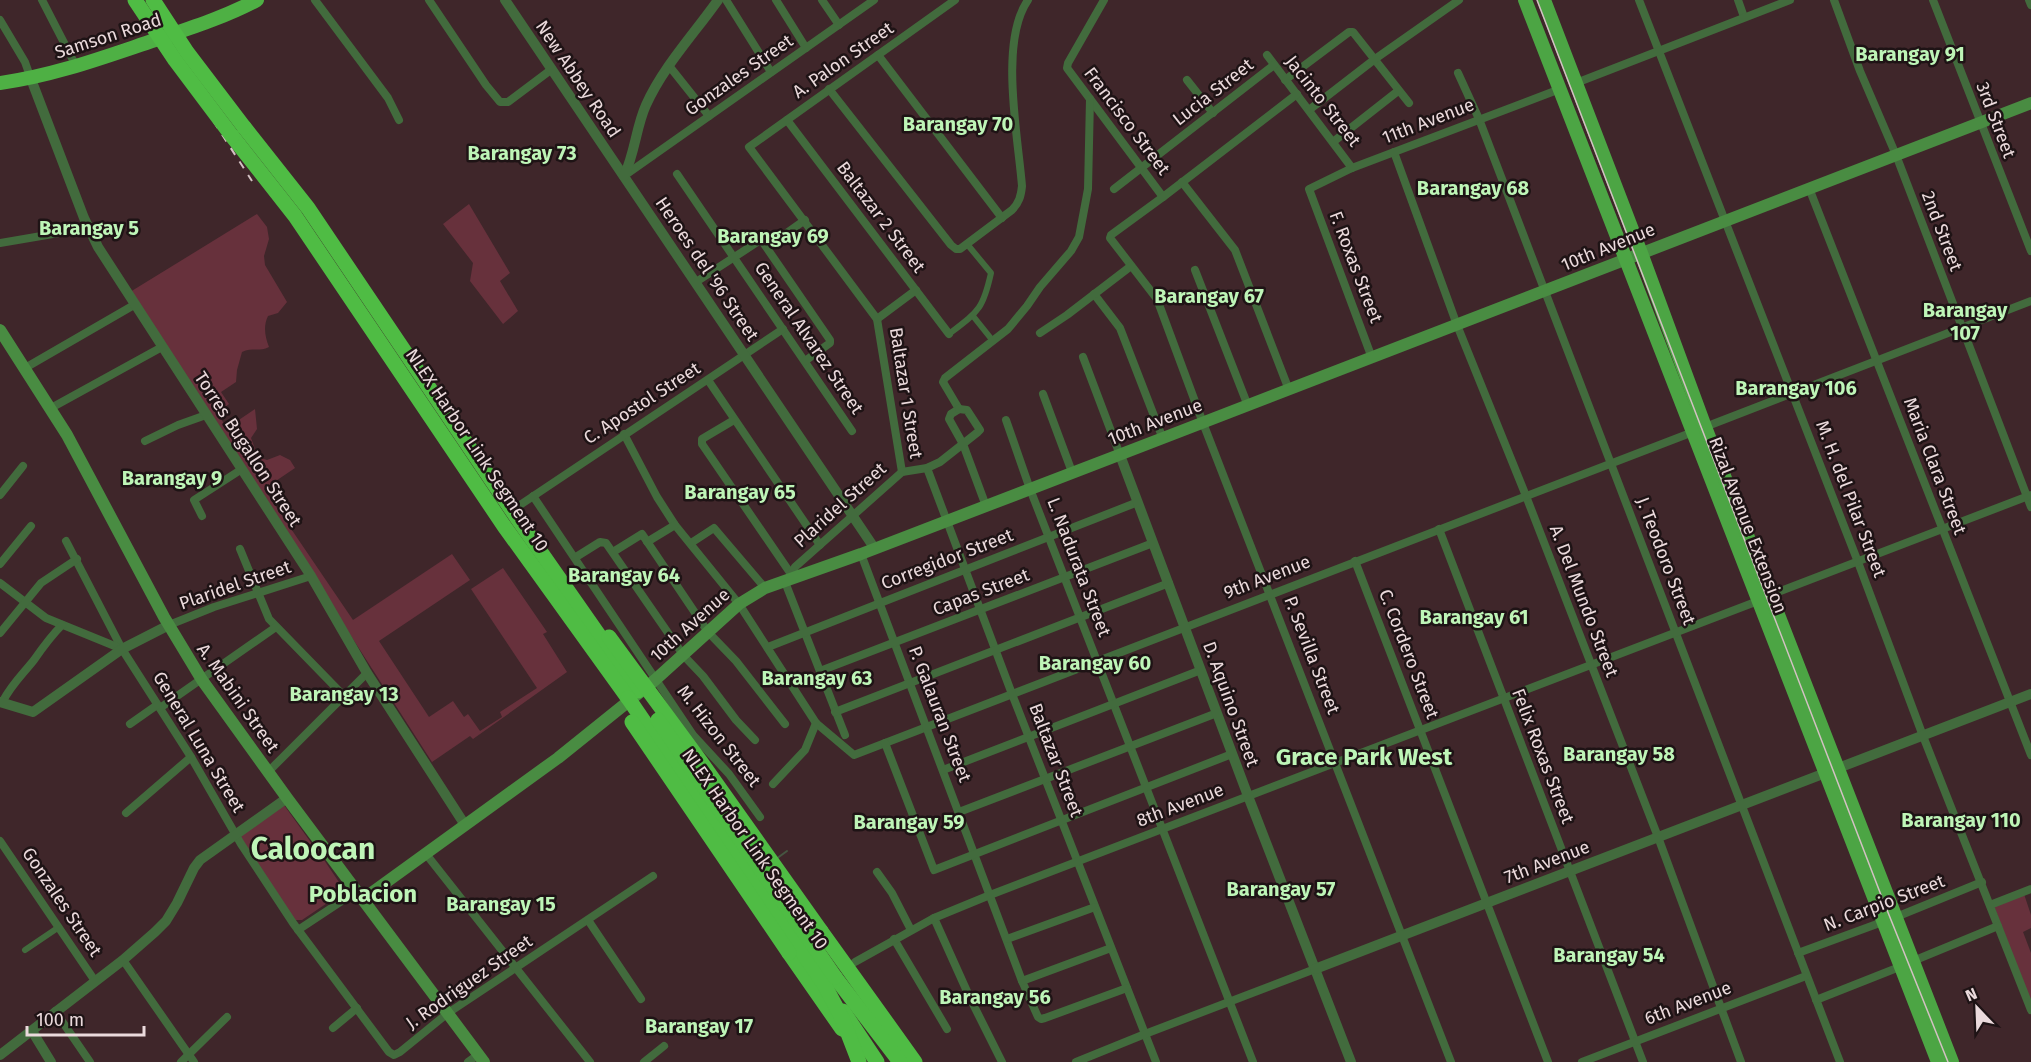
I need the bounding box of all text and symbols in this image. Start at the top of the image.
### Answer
street label: Samson Road [52,8,164,64]
street label: New Abbey Road [531,16,625,142]
street label: A. Palon Street [788,17,898,103]
street label: Gonzales Street [681,29,798,120]
district label: Barangay 91 [1855,42,1965,66]
street label: Jacinto Street [1281,51,1366,151]
street label: Lucia Street [1168,53,1258,130]
street label: Francisco Street [1079,63,1175,180]
street label: 3rd Street [1971,79,2021,162]
street label: 11th Avenue [1379,93,1477,149]
district label: Barangay 70 [903,112,1013,136]
district label: Barangay 73 [467,141,577,165]
street label: Baltazar 2 Street [832,157,930,277]
district label: Barangay 68 [1417,176,1530,200]
street label: 2nd Street [1917,188,1967,275]
street label: Heroes del '96 Street [651,193,764,346]
street label: F. Roxas Street [1325,208,1388,326]
district label: Barangay 5 [39,216,139,240]
street label: 10th Avenue [1558,218,1658,276]
district label: Barangay 69 [717,224,829,248]
street label: General Alvarez Street [750,258,868,419]
district label: Barangay 67 [1154,284,1264,308]
district label: Barangay 107 [1923,298,2008,345]
street label: Baltazar 1 Street [885,326,927,461]
street label: NLEX Harbor Link Segment 10 [401,344,553,556]
street label: C. Apostol Street [580,357,705,449]
street label: Torres Bugallon Street [190,367,307,531]
district label: Barangay 106 [1735,376,1857,400]
street label: 10th Avenue [1105,394,1205,450]
street label: Maria Clara Street [1899,394,1971,538]
street label: M. H. del Pilar Street [1811,418,1891,581]
street label: Rizal Avenue Extension [1704,434,1792,616]
street label: Plaridel Street [789,457,891,552]
district label: Barangay 9 [122,466,222,490]
district label: Barangay 65 [684,480,796,504]
street label: L. Nadurata Street [1042,494,1116,640]
street label: J. Teodoro Street [1632,494,1701,628]
street label: A. Del Mundo Street [1545,522,1623,680]
street label: Corregidor Street [878,524,1017,594]
street label: 9th Avenue [1221,550,1313,604]
street label: Plaridel Street [176,555,294,614]
district label: Barangay 64 [568,563,680,587]
street label: Capas Street [930,563,1033,621]
street label: 10th Avenue [646,584,734,666]
street label: C. Cordero Street [1374,586,1444,722]
street label: P. Sevilla Street [1279,593,1345,718]
district label: Barangay 61 [1420,605,1528,629]
street label: D. Aquino Street [1198,638,1264,770]
street label: A. Mabini Street [192,639,284,757]
street label: P. Galauran Street [904,643,976,786]
district label: Barangay 60 [1039,651,1151,675]
district label: Barangay 63 [762,666,872,690]
street label: General Luna Street [148,667,250,817]
street label: M. Hizon Street [673,681,766,792]
district label: Barangay 13 [289,682,399,706]
street label: Felix Roxas Street [1507,685,1579,827]
street label: Baltazar Street [1024,700,1088,820]
district label: Barangay 58 [1563,742,1675,766]
district label: Grace Park West [1276,743,1453,771]
street label: NLEX Harbor Link Segment 10 [677,745,833,953]
street label: 8th Avenue [1133,778,1227,832]
district label: Barangay 110 [1901,808,2021,832]
district label: Barangay 59 [853,810,965,834]
district label: Caloocan [251,831,375,867]
street label: 7th Avenue [1501,836,1593,888]
street label: Gonzales Street [17,843,107,961]
street label: N. Carpio Street [1820,870,1948,936]
district label: Barangay 57 [1227,877,1335,901]
district label: Poblacion [309,880,417,908]
district label: Barangay 15 [446,892,556,916]
street label: J. Rodriguez Street [402,930,537,1034]
district label: Barangay 54 [1553,943,1665,967]
street label: 6th Avenue [1642,976,1734,1030]
north arrow [1947,978,2007,1038]
text: N [1963,984,1980,1005]
district label: Barangay 56 [939,985,1051,1009]
scale bar [27,999,144,1037]
text: 100 m [36,1009,84,1031]
district label: Barangay 17 [645,1014,753,1038]

